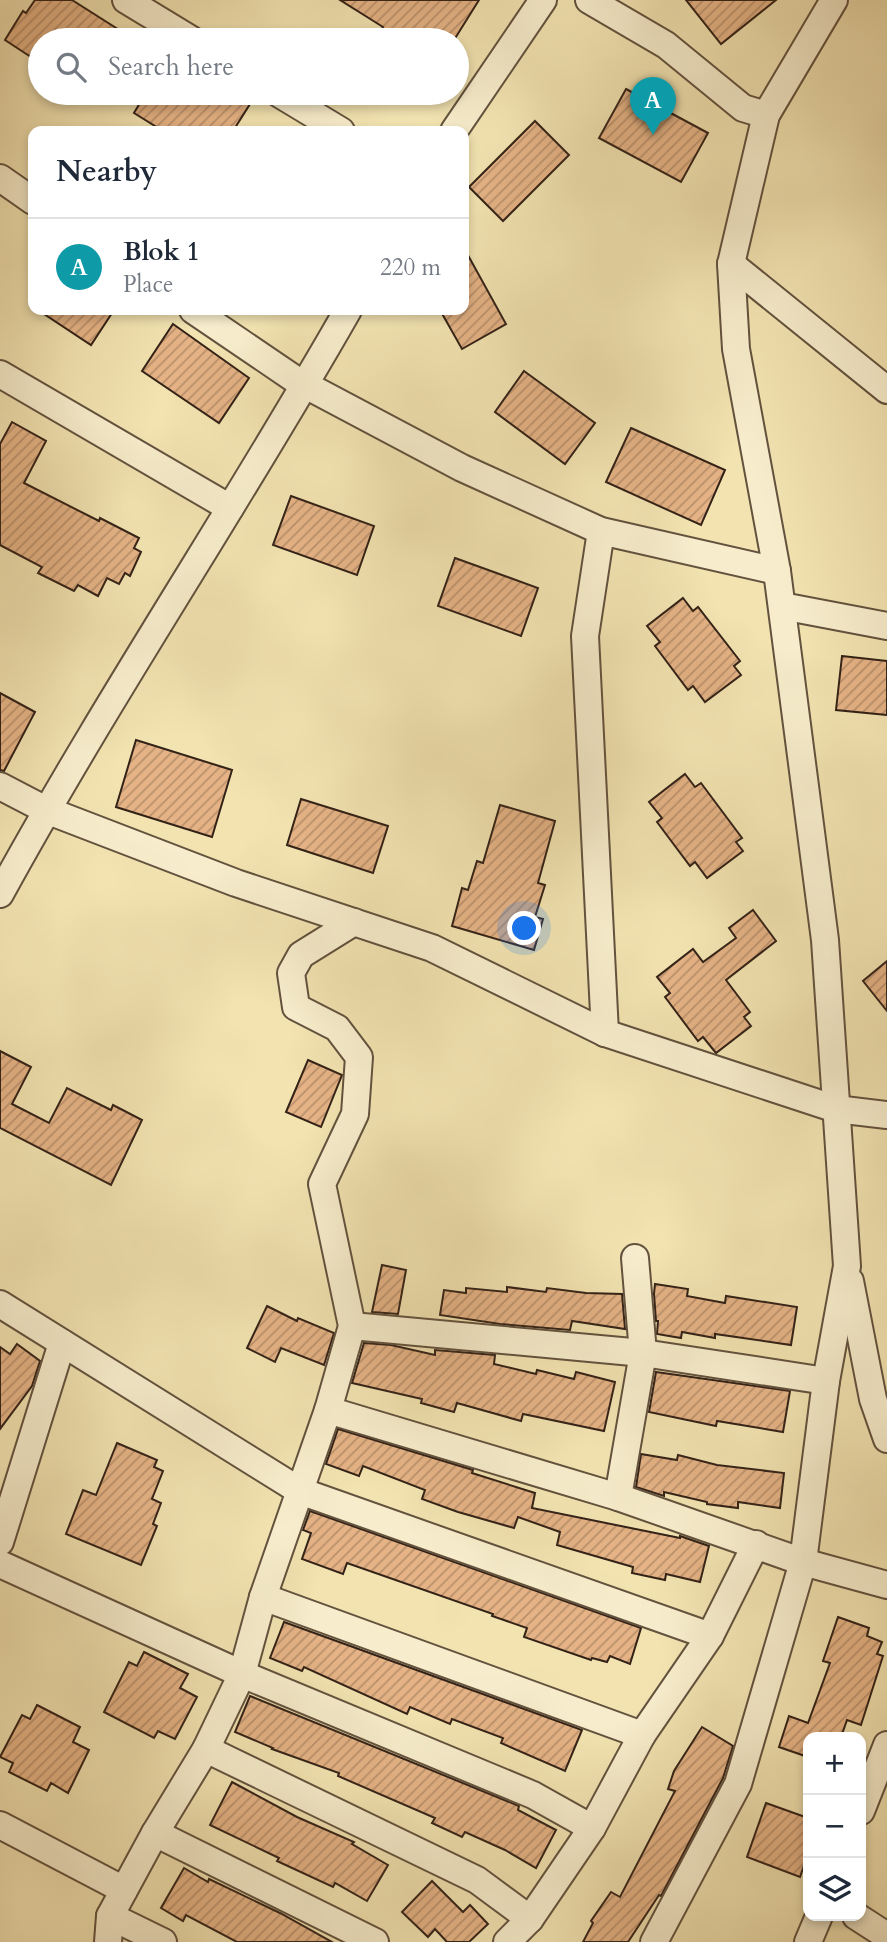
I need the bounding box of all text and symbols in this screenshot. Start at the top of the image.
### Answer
search box [28,28,469,105]
icon: search [52,48,90,86]
text: Search here [108,49,234,84]
pin: A [630,77,676,135]
text: Nearby [56,151,157,192]
text: Blok 1 [123,234,200,269]
text: A [70,252,88,283]
text: 220 m [380,252,441,283]
text: Place [123,269,173,300]
your location [507,911,541,945]
map controls [803,1732,866,1921]
button: + [803,1732,866,1795]
button: − [803,1795,866,1858]
button: layers [803,1858,866,1921]

